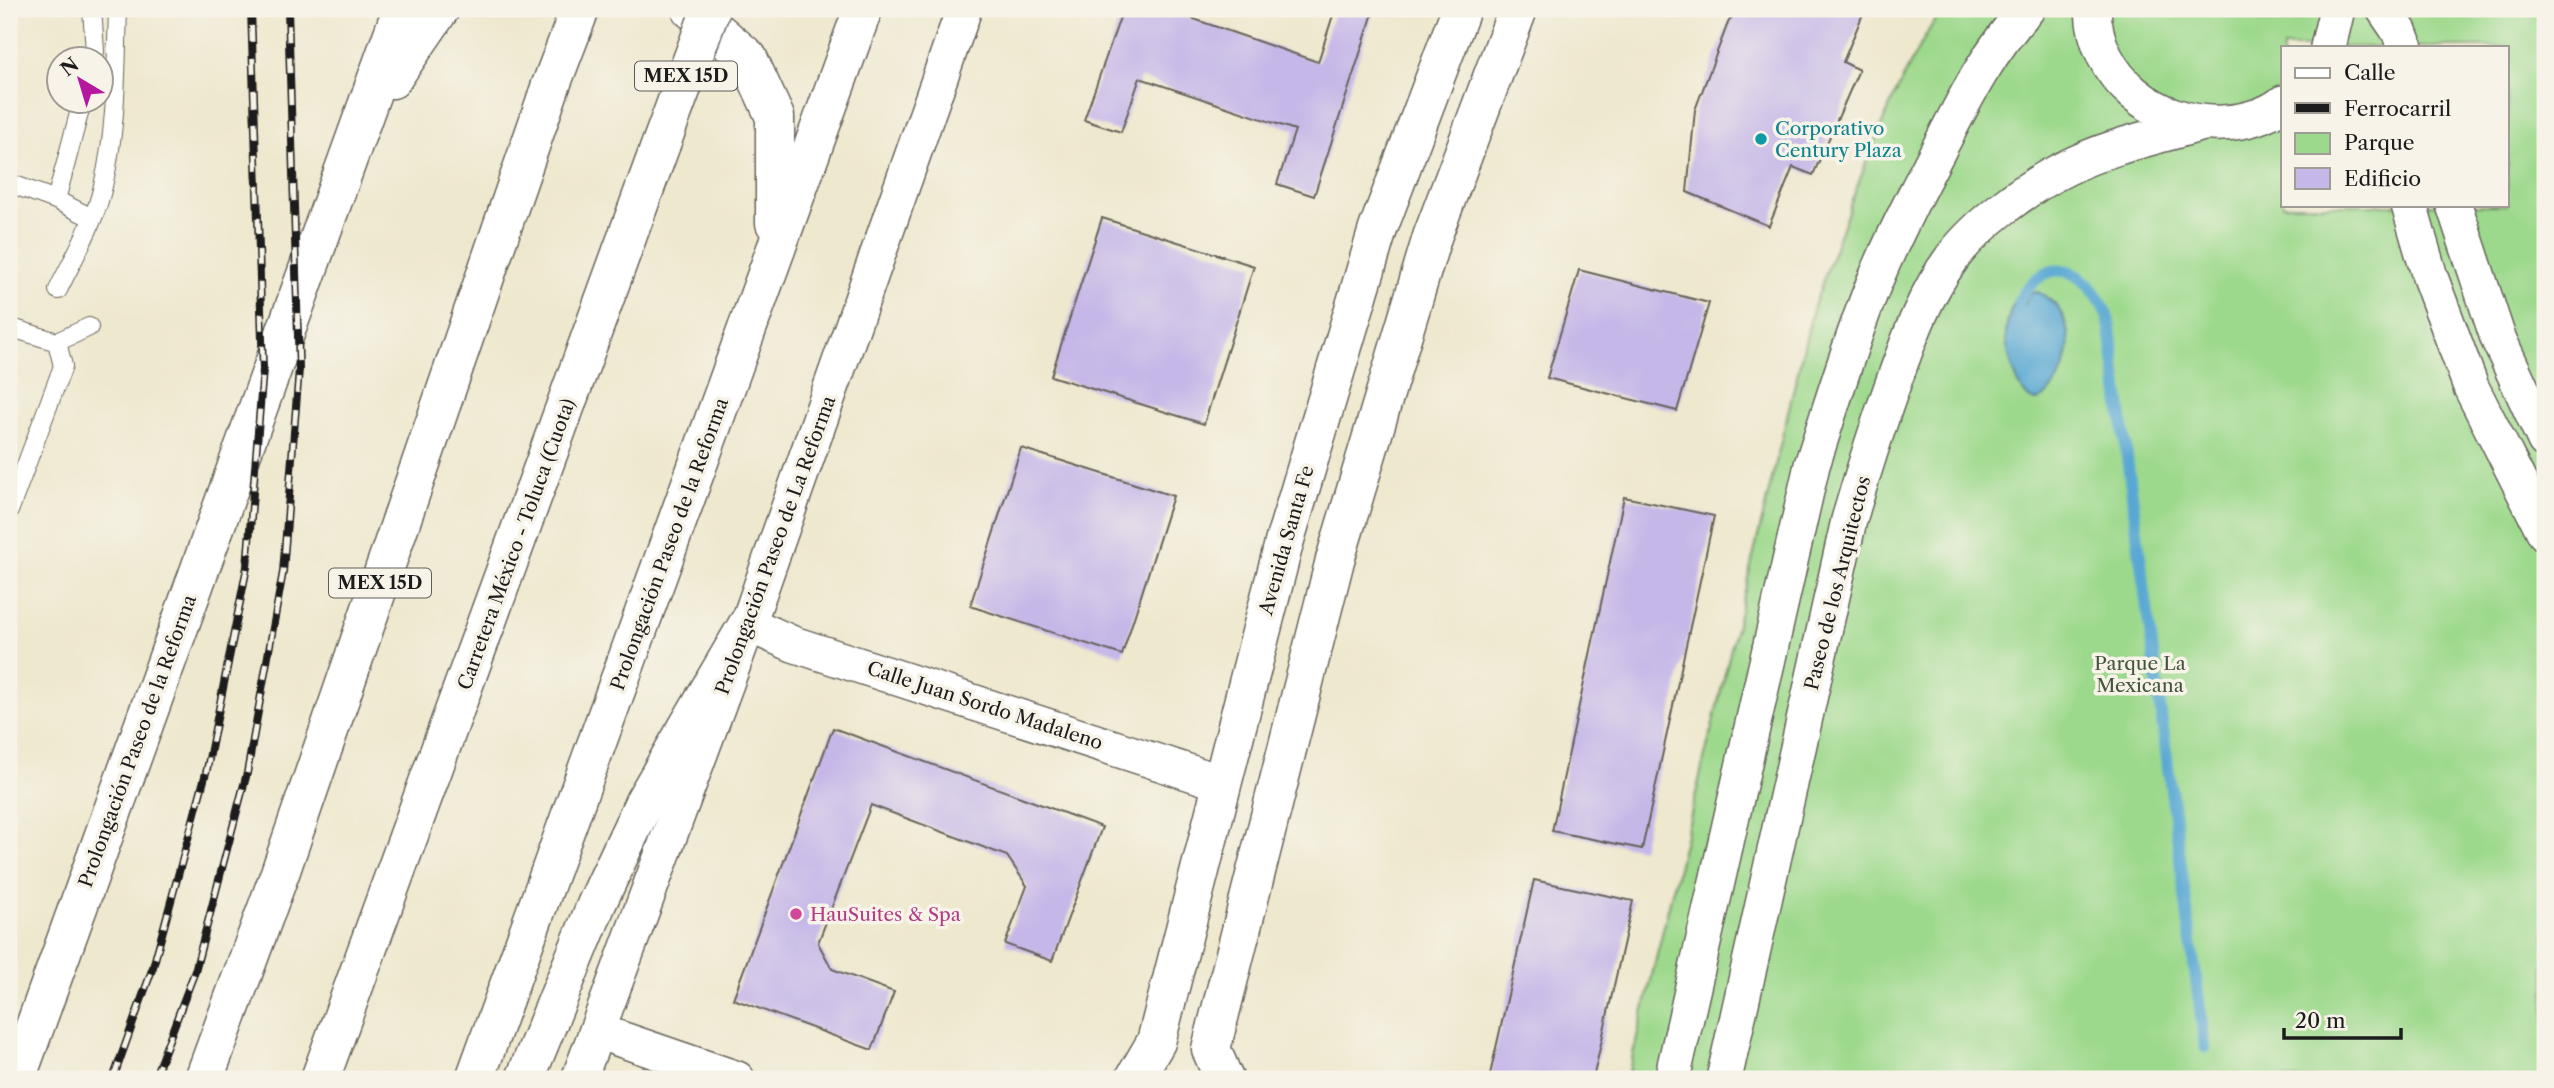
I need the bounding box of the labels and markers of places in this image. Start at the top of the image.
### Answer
place label: Corporativo Century Plaza [1775,117,1902,162]
marker: Corporativo Century Plaza [1753,131,1769,147]
place label: HauSuites & Spa [810,903,961,926]
marker: HauSuites & Spa [788,906,804,922]

